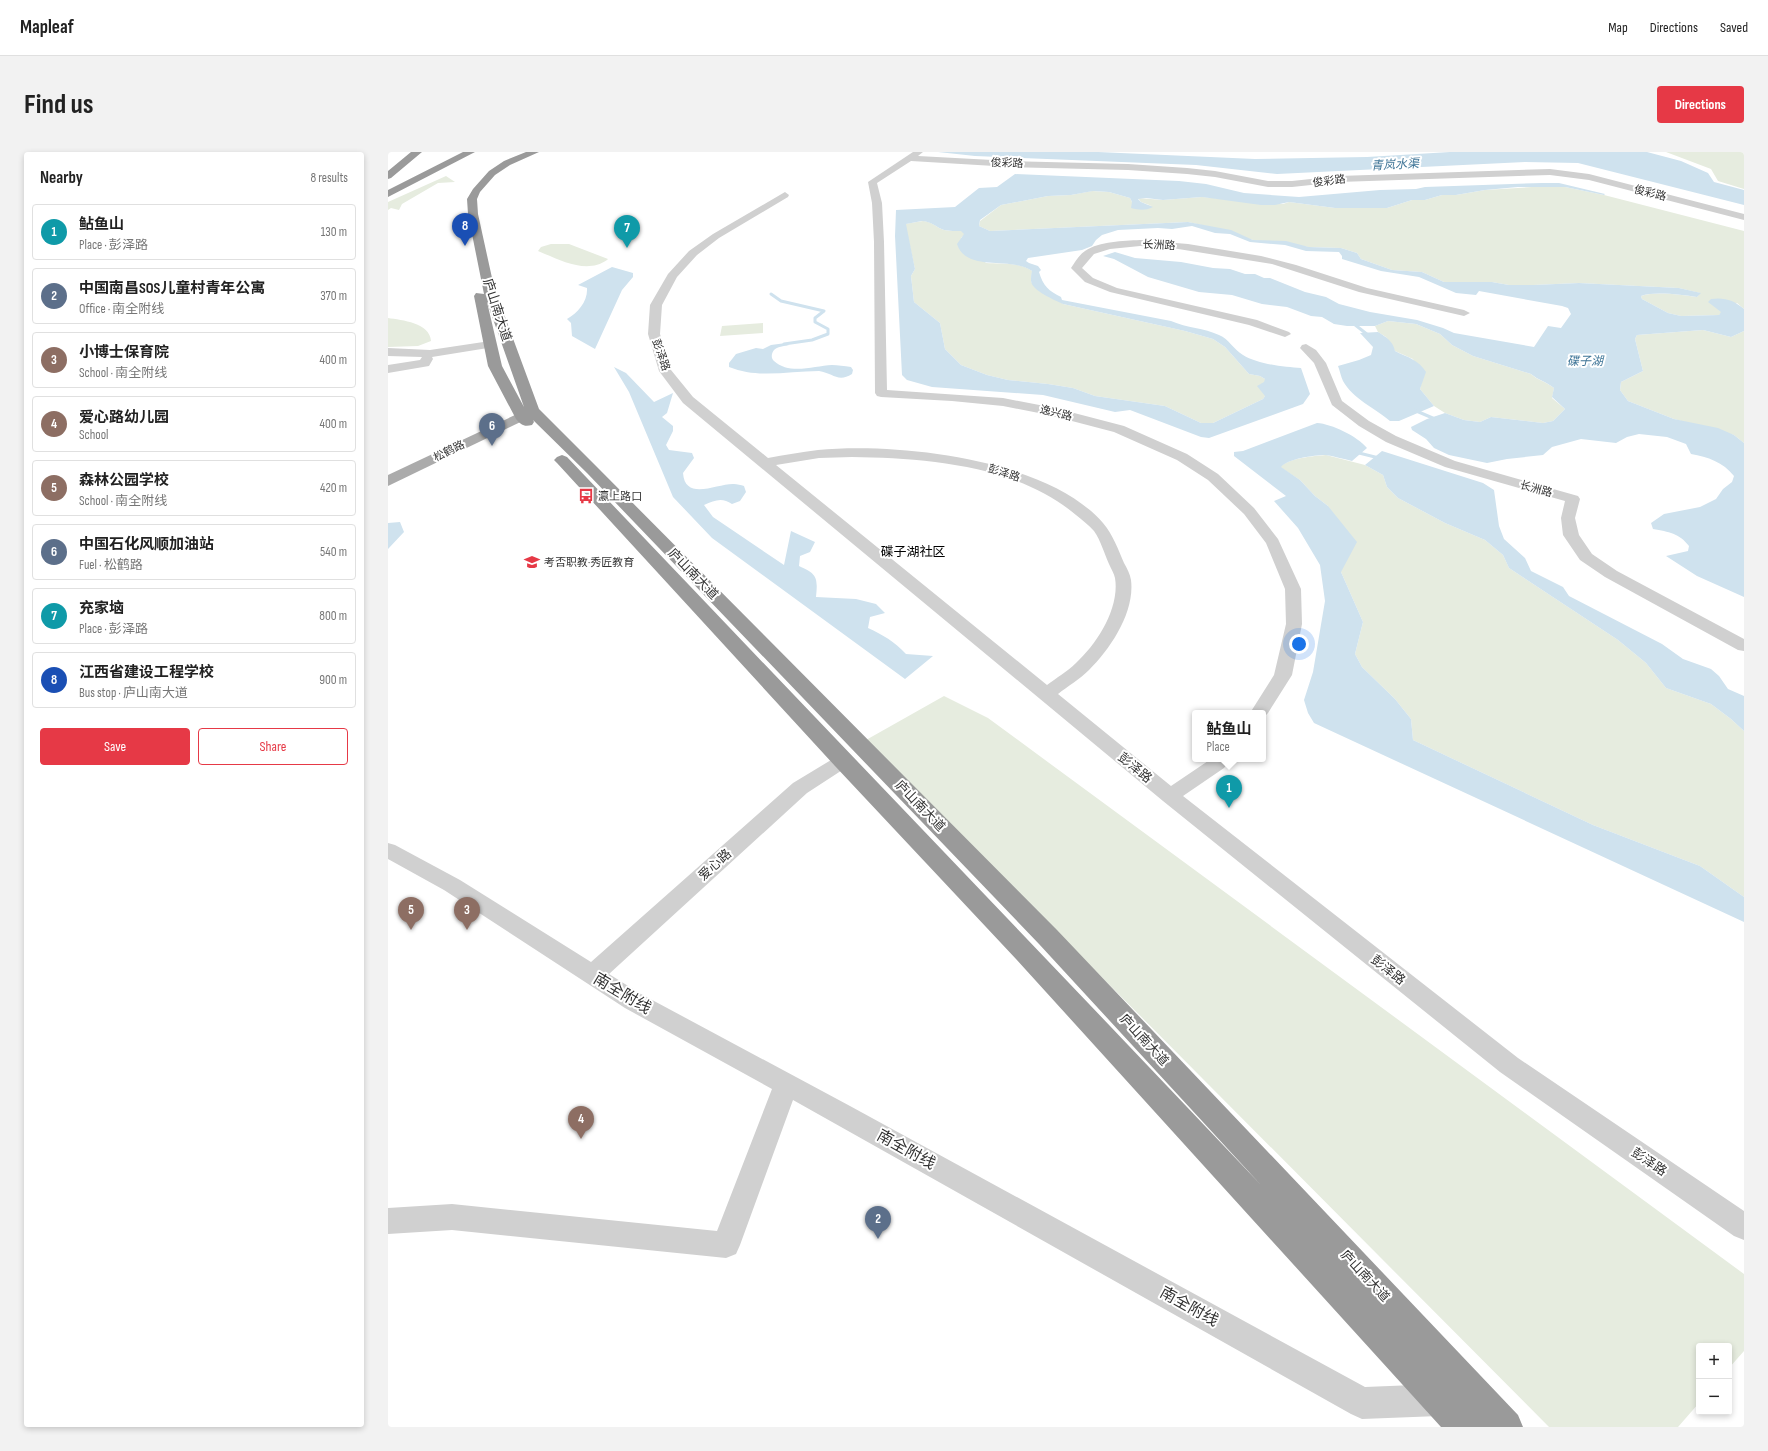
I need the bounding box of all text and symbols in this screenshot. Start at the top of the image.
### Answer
text: Mapleaf [20,16,74,39]
text: Map [1608,19,1628,36]
text: Directions [1650,19,1698,36]
text: Saved [1720,19,1748,36]
button: Directions [1657,86,1744,123]
text: Find us [24,88,93,121]
street label: 俊彩路 [990,156,1024,170]
water label: 青岚水渠 [1371,156,1421,174]
text: Nearby [40,168,83,188]
text: 8 results [310,170,348,186]
street label: 俊彩路 [1312,173,1346,189]
street label: 俊彩路 [1632,183,1668,203]
pin: 8 [452,213,478,246]
text: 鲇鱼山 [79,215,124,234]
pin: 7 [614,215,640,248]
text: 1 [51,224,57,240]
text: 130 m [321,224,347,240]
text: Place · 彭泽路 [79,237,148,253]
street label: 长洲路 [1142,238,1176,252]
street label: 庐山南大道 [479,277,515,343]
text: 中国南昌SOS儿童村青年公寓 [79,279,265,298]
text: 2 [51,288,57,304]
text: 370 m [320,288,347,304]
text: Office · 南全附线 [79,301,164,317]
street label: 彭泽路 [649,337,673,373]
text: 小博士保育院 [79,343,169,362]
text: 3 [51,352,57,368]
text: 400 m [320,352,347,368]
water label: 碟子湖 [1567,354,1605,369]
text: School · 南全附线 [79,365,167,381]
street label: 逸兴路 [1038,403,1074,423]
text: 爱心路幼儿园 [79,408,169,427]
pin: 6 [479,413,505,446]
text: 4 [51,416,57,432]
text: 400 m [320,416,347,432]
text: School [79,427,109,443]
street label: 松鹤路 [431,438,467,464]
street label: 彭泽路 [986,462,1022,484]
text: 森林公园学校 [79,471,169,490]
street label: 长洲路 [1518,478,1554,500]
text: 5 [51,480,57,496]
text: 420 m [320,480,347,496]
bus stop icon: 瀛上路口 [577,487,595,505]
place label: 瀛上路口 [598,490,642,503]
text: School · 南全附线 [79,493,167,509]
text: 中国石化风顺加油站 [79,535,214,554]
text: 6 [51,544,57,560]
text: 540 m [320,544,347,560]
district label: 碟子湖社区 [880,544,946,560]
street label: 庐山南大道 [665,545,721,603]
school or university icon: 考否职教·秀匠教育 [523,553,541,571]
place label: 考否职教·秀匠教育 [544,556,634,569]
text: Fuel · 松鹤路 [79,557,143,573]
text: 充家垴 [79,599,124,618]
text: 7 [51,608,57,624]
text: 800 m [319,608,347,624]
text: Place · 彭泽路 [79,621,148,637]
your location [1289,634,1309,654]
text: 江西省建设工程学校 [79,663,214,682]
text: 8 [51,672,57,688]
text: 900 m [319,672,347,688]
text: Bus stop · 庐山南大道 [79,685,188,701]
popup [1192,710,1266,762]
text: 鲇鱼山 [1206,720,1252,739]
button: Save [40,728,190,765]
button: Share [198,728,348,765]
text: Place [1206,739,1230,755]
street label: 彭泽路 [1115,750,1155,786]
pin: 1 [1216,775,1242,808]
street label: 庐山南大道 [892,777,948,835]
street label: 爱心路 [695,846,735,884]
pin: 5 [398,897,424,930]
pin: 3 [454,897,480,930]
street label: 彭泽路 [1368,952,1408,988]
street label: 南全附线 [590,969,654,1019]
street label: 庐山南大道 [1116,1011,1172,1069]
pin: 4 [568,1106,594,1139]
street label: 南全附线 [873,1126,939,1174]
street label: 彭泽路 [1628,1144,1670,1180]
pin: 2 [865,1206,891,1239]
street label: 庐山南大道 [1337,1247,1393,1305]
street label: 南全附线 [1156,1283,1222,1331]
map controls [1696,1343,1732,1415]
button: + [1696,1343,1732,1379]
button: − [1696,1379,1732,1415]

